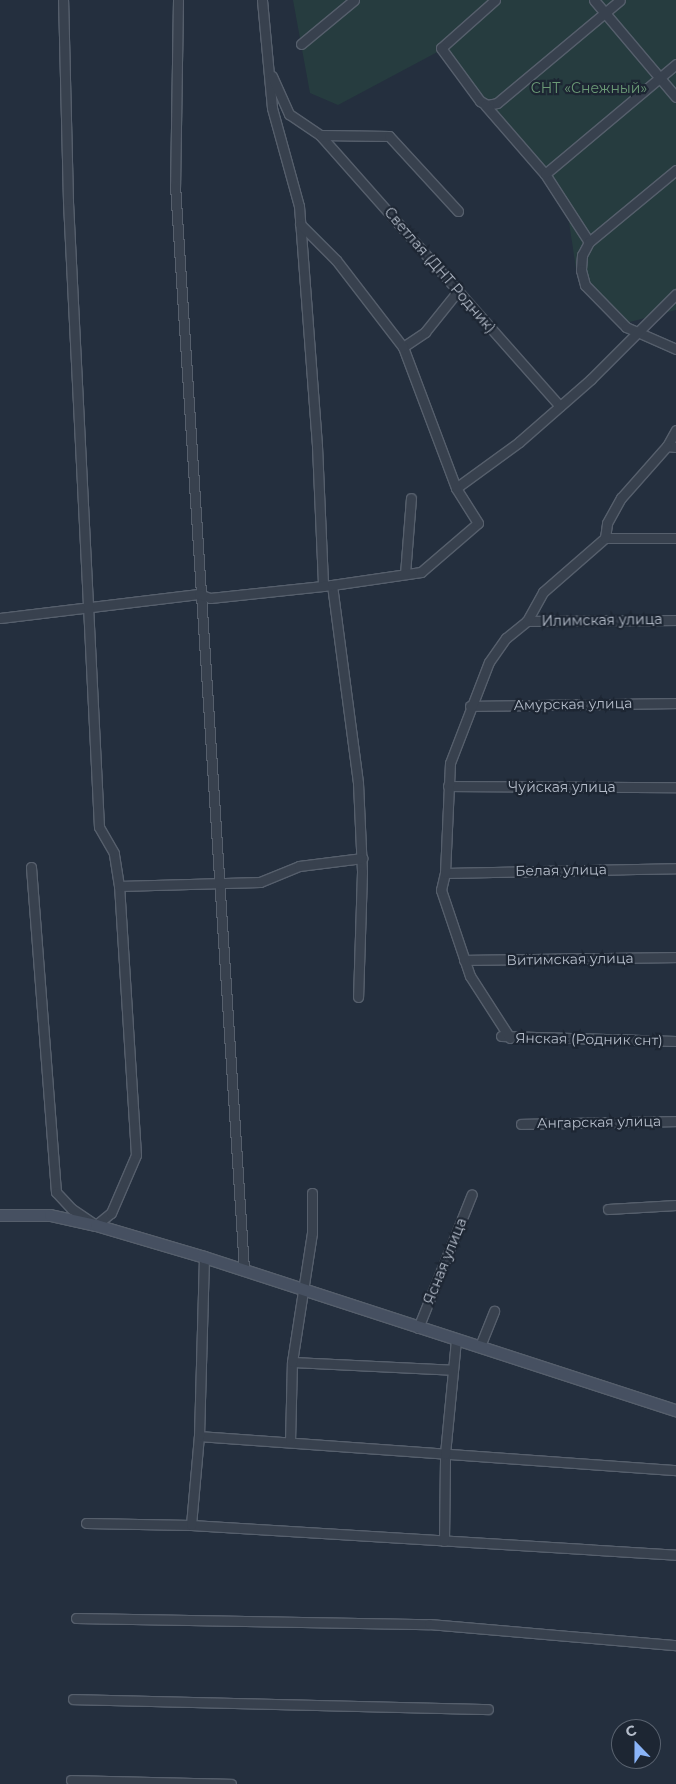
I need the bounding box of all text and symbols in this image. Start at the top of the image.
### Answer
park label: СНТ «Снежный» [531,80,647,96]
street label: Светлая (ДНТ Родник) [381,204,499,336]
street label: Илимская улица [541,611,663,629]
street label: Амурская улица [513,695,633,713]
street label: Чуйская улица [508,779,616,795]
street label: Белая улица [515,861,607,879]
street label: Витимская улица [506,949,634,969]
street label: Янская (Родник снт) [515,1029,663,1049]
street label: Ангарская улица [537,1113,661,1131]
street label: Ясная улица [420,1215,470,1307]
north arrow [611,1719,661,1769]
text: С [623,1721,639,1741]

